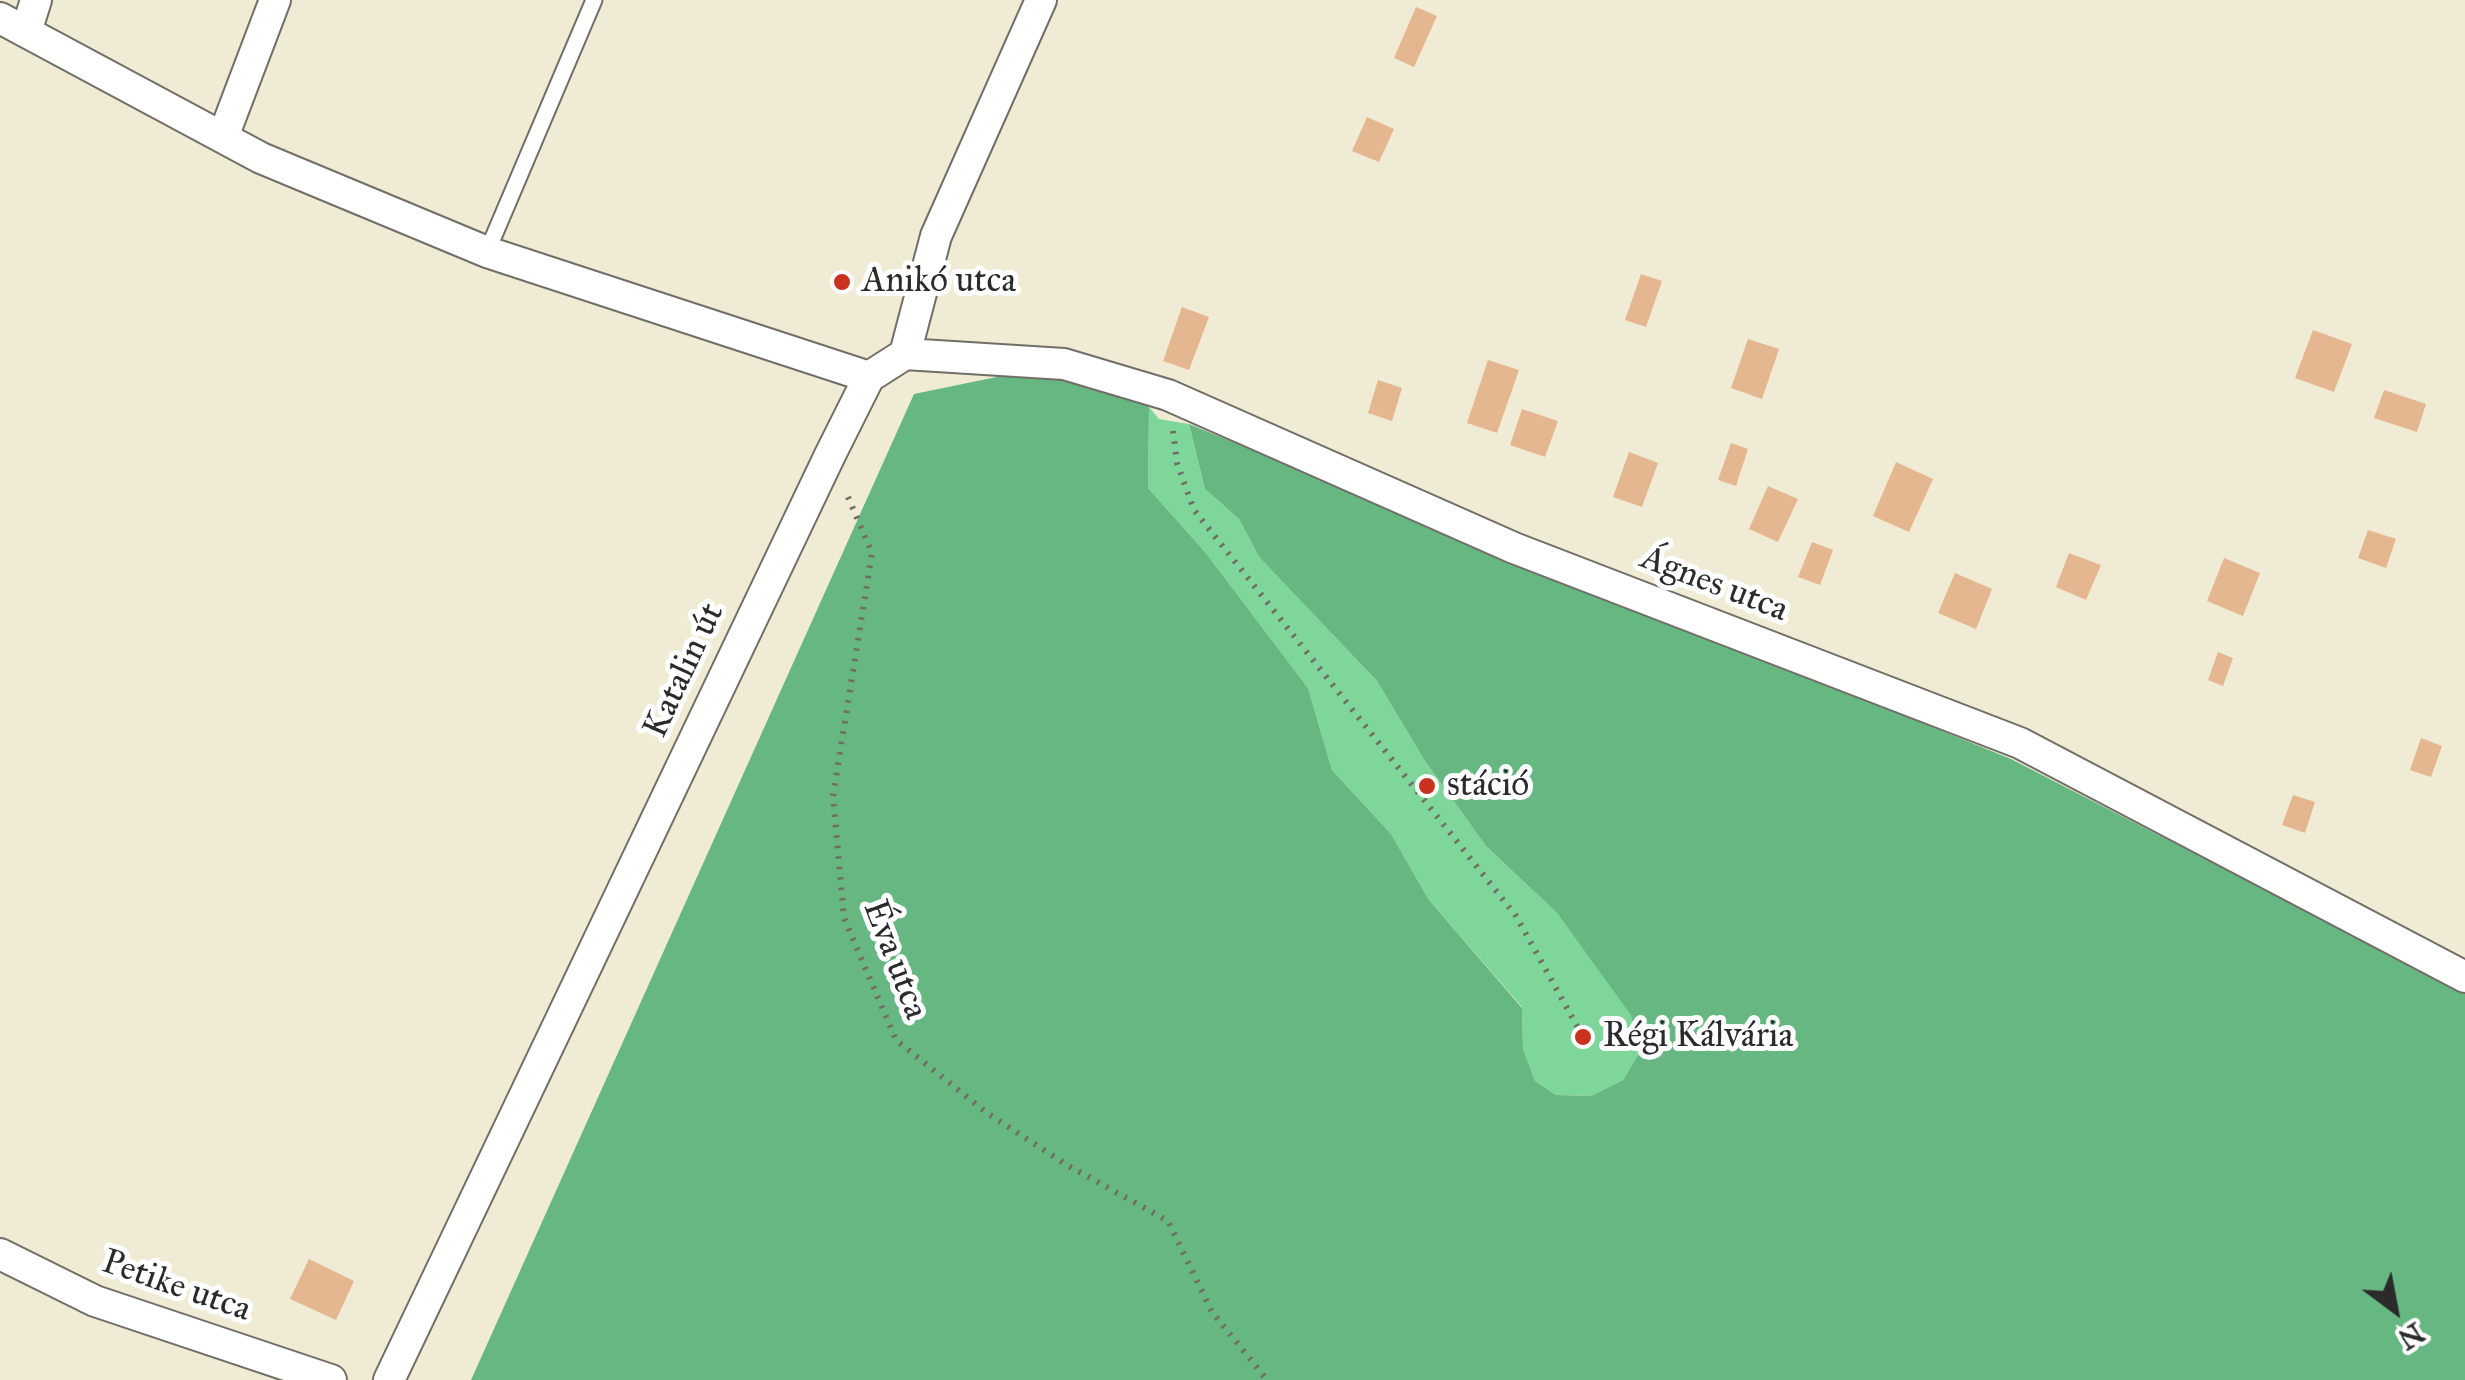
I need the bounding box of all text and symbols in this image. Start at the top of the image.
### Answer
place label: Anikó utca [862,261,1016,303]
marker: Anikó utca [831,271,853,293]
street label: Ágnes utca [1634,538,1794,632]
street label: Katalin út [636,597,734,745]
place label: stáció [1447,765,1529,807]
marker: stáció [1416,775,1438,797]
street label: Éva utca [852,895,936,1025]
place label: Régi Kálvária [1603,1016,1793,1058]
marker: Régi Kálvária [1572,1026,1594,1048]
street label: Petike utca [96,1242,256,1332]
north arrow [2345,1260,2445,1360]
text: N [2392,1315,2431,1357]

